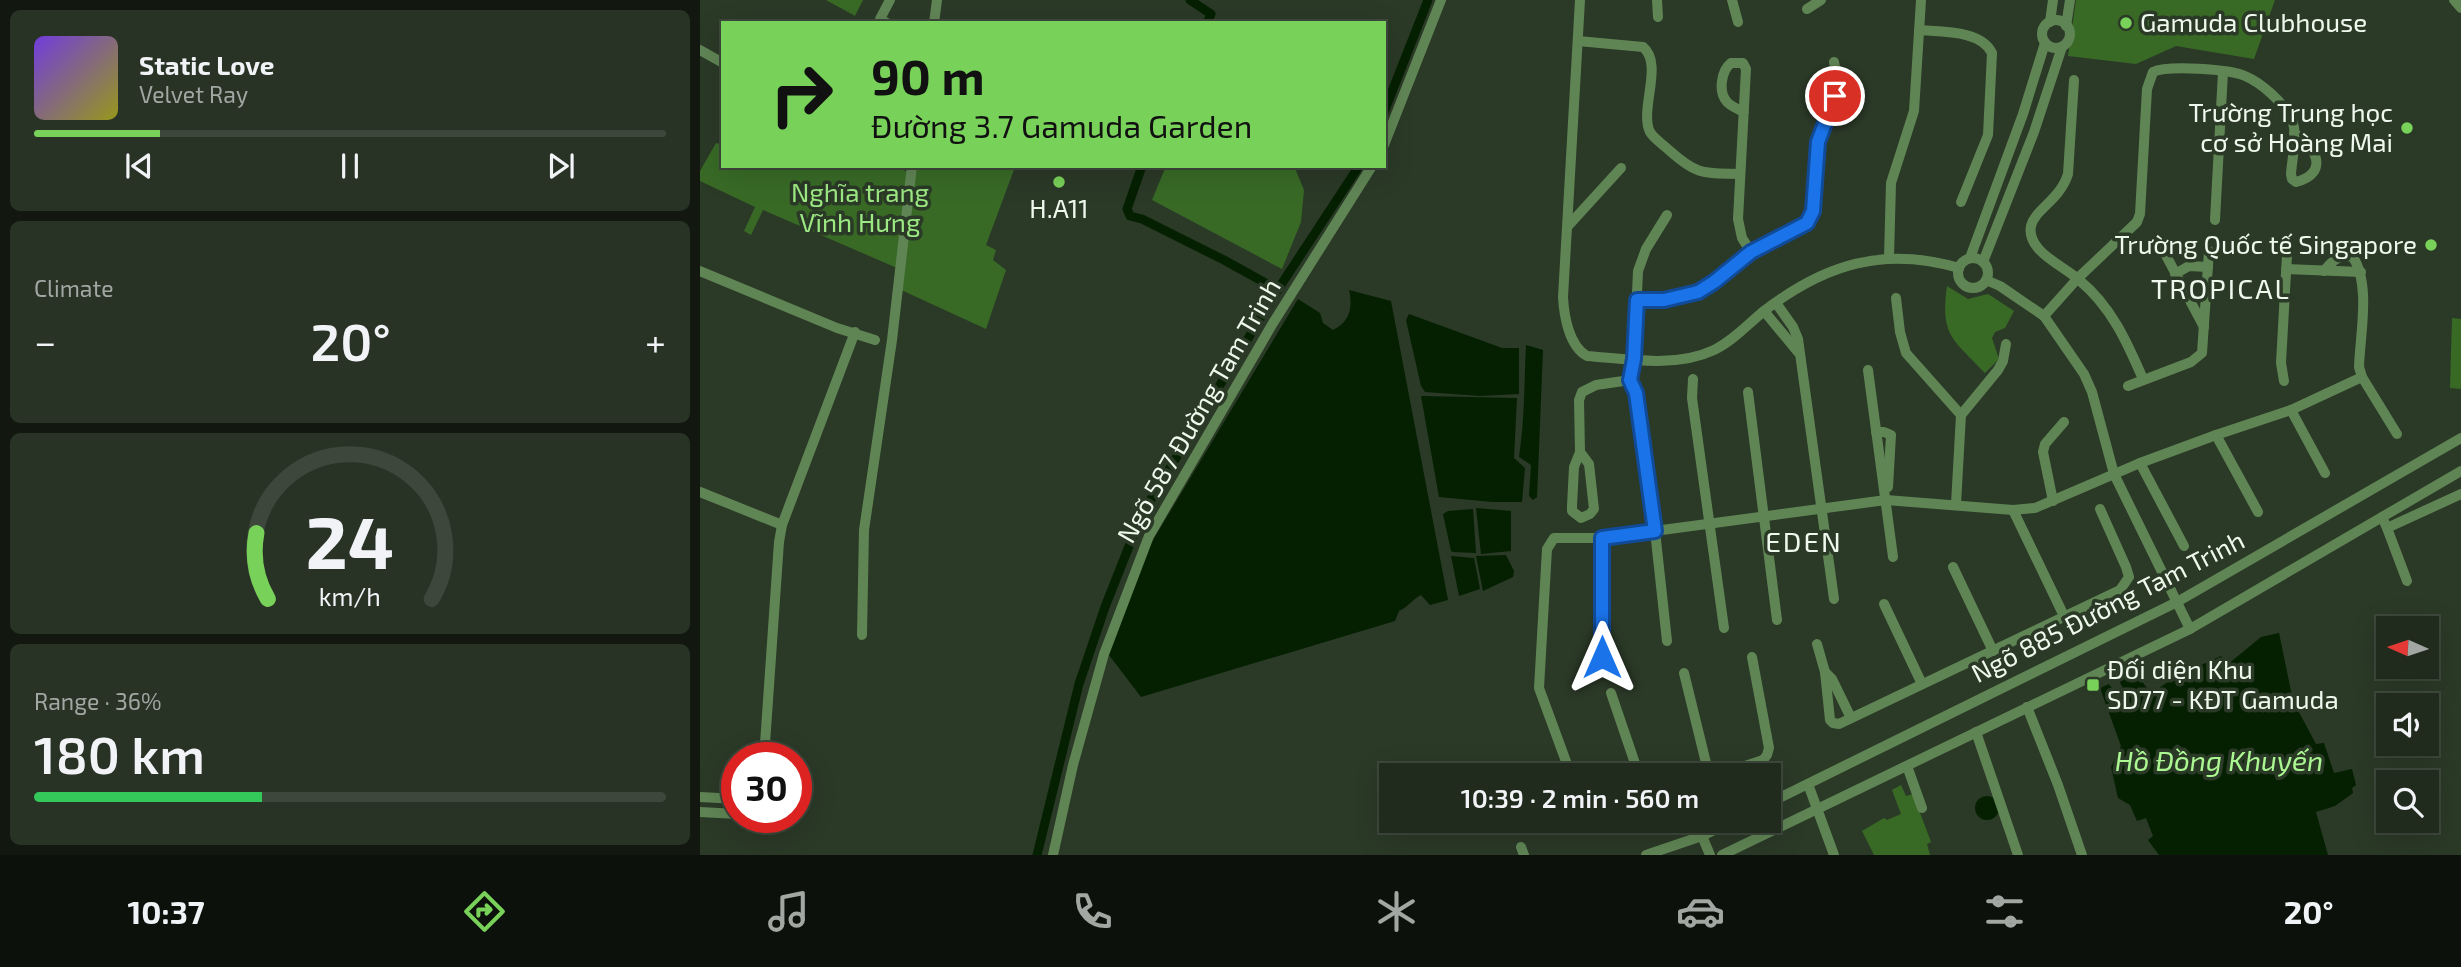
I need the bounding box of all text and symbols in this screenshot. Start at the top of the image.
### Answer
place label: Gamuda Clubhouse [2140,6,2367,37]
marker: Gamuda Clubhouse [2118,15,2134,31]
text: 90 m [871,46,985,105]
text: Static Love [139,49,275,80]
icon: right [756,49,847,140]
pin [1805,66,1865,126]
icon: arrive [1816,77,1854,115]
text: Velvet Ray [139,80,248,108]
place label: Trường Trung học cơ sở Hoàng Mai [2189,96,2393,157]
text: Đường 3.7 Gamuda Garden [871,106,1252,144]
marker: Trường Trung học cơ sở Hoàng Mai [2399,120,2415,136]
icon: previous [120,147,158,185]
icon: pause [331,147,369,185]
icon: next [542,147,580,185]
marker: H.A11 [1051,174,1067,190]
park label: Nghĩa trang Vĩnh Hưng [791,176,929,237]
place label: H.A11 [1029,192,1089,223]
place label: Trường Quốc tế Singapore [2115,228,2417,259]
marker: Trường Quốc tế Singapore [2423,237,2439,253]
district label: TROPICAL [2151,271,2291,305]
street label: Ngõ 587 Đường Tam Trinh [1109,273,1286,548]
text: Climate [34,274,114,302]
text: 20° [310,309,391,371]
text: − [34,318,56,364]
text: + [645,318,666,364]
text: 24 [306,497,394,585]
street label: Ngõ 885 Đường Tam Trinh [1966,523,2249,688]
district label: EDEN [1765,524,1843,558]
text: km/h [319,581,381,611]
north arrow [2376,616,2440,679]
map controls [2376,616,2439,833]
position arrow [1565,620,1639,694]
place label: Đối diện Khu SD77 - KĐT Gamuda [2107,653,2339,714]
marker: Đối diện Khu SD77 - KĐT Gamuda [2085,677,2101,693]
text: Range · 36% [34,687,162,715]
button: sound [2376,693,2439,756]
text: 180 km [34,722,205,784]
speed limit sign: 30 [721,742,812,833]
water label: Hồ Đồng Khuyến [2115,743,2323,777]
button: search [2376,770,2439,833]
text: 10:39 · 2 min · 560 m [1461,782,1699,813]
icon: directions [460,887,509,936]
icon: music [764,887,813,936]
icon: phone [1068,887,1117,936]
icon: climate [1372,887,1421,936]
icon: car [1676,887,1725,936]
icon: filters [1980,887,2029,936]
text: 10:37 [127,892,205,930]
text: 20° [2284,892,2333,930]

